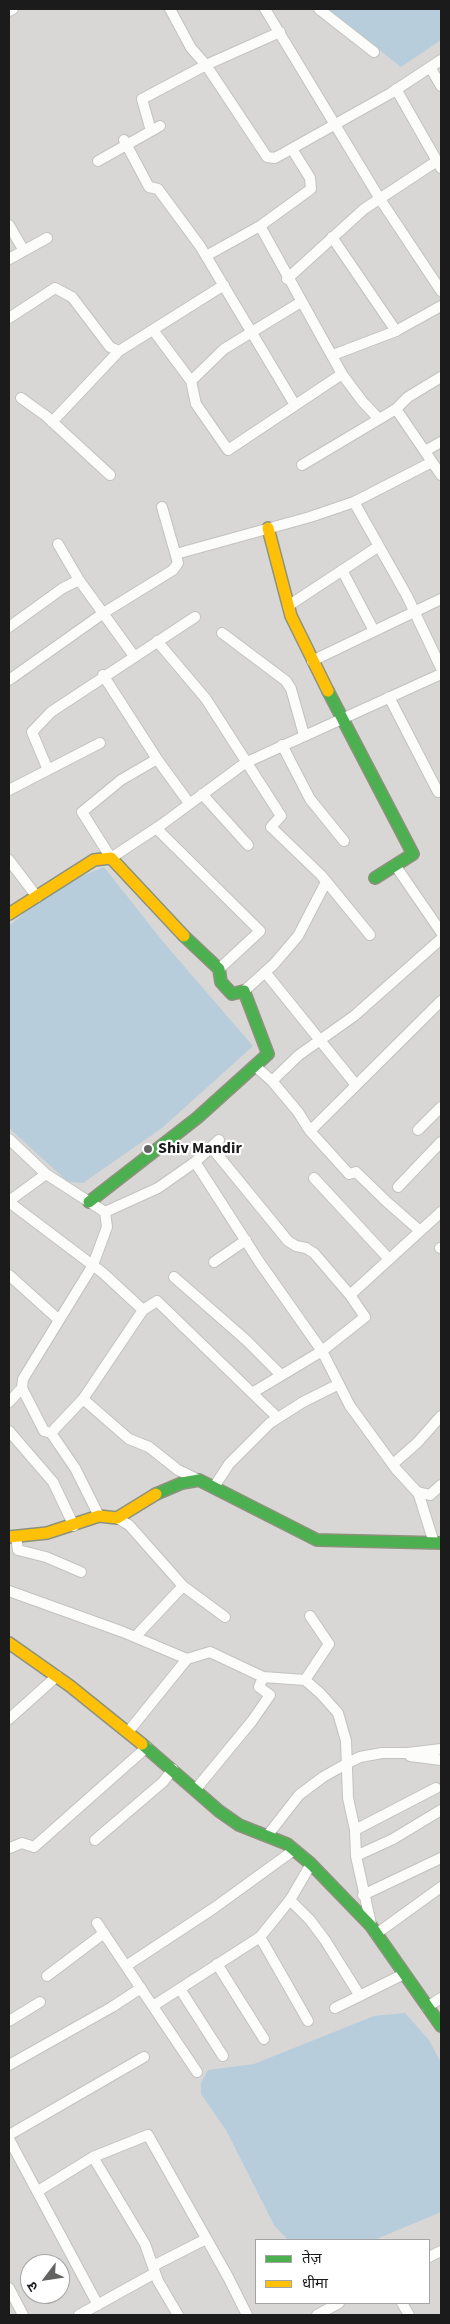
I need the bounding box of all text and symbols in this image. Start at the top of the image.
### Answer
place label: Shiv Mandir [158,1139,242,1159]
marker: Shiv Mandir [142,1143,154,1155]
legend [255,2239,430,2304]
text: तेज़ [302,2248,322,2269]
north arrow [20,2254,70,2304]
text: धीमा [302,2273,328,2294]
text: उ [22,2278,44,2295]

